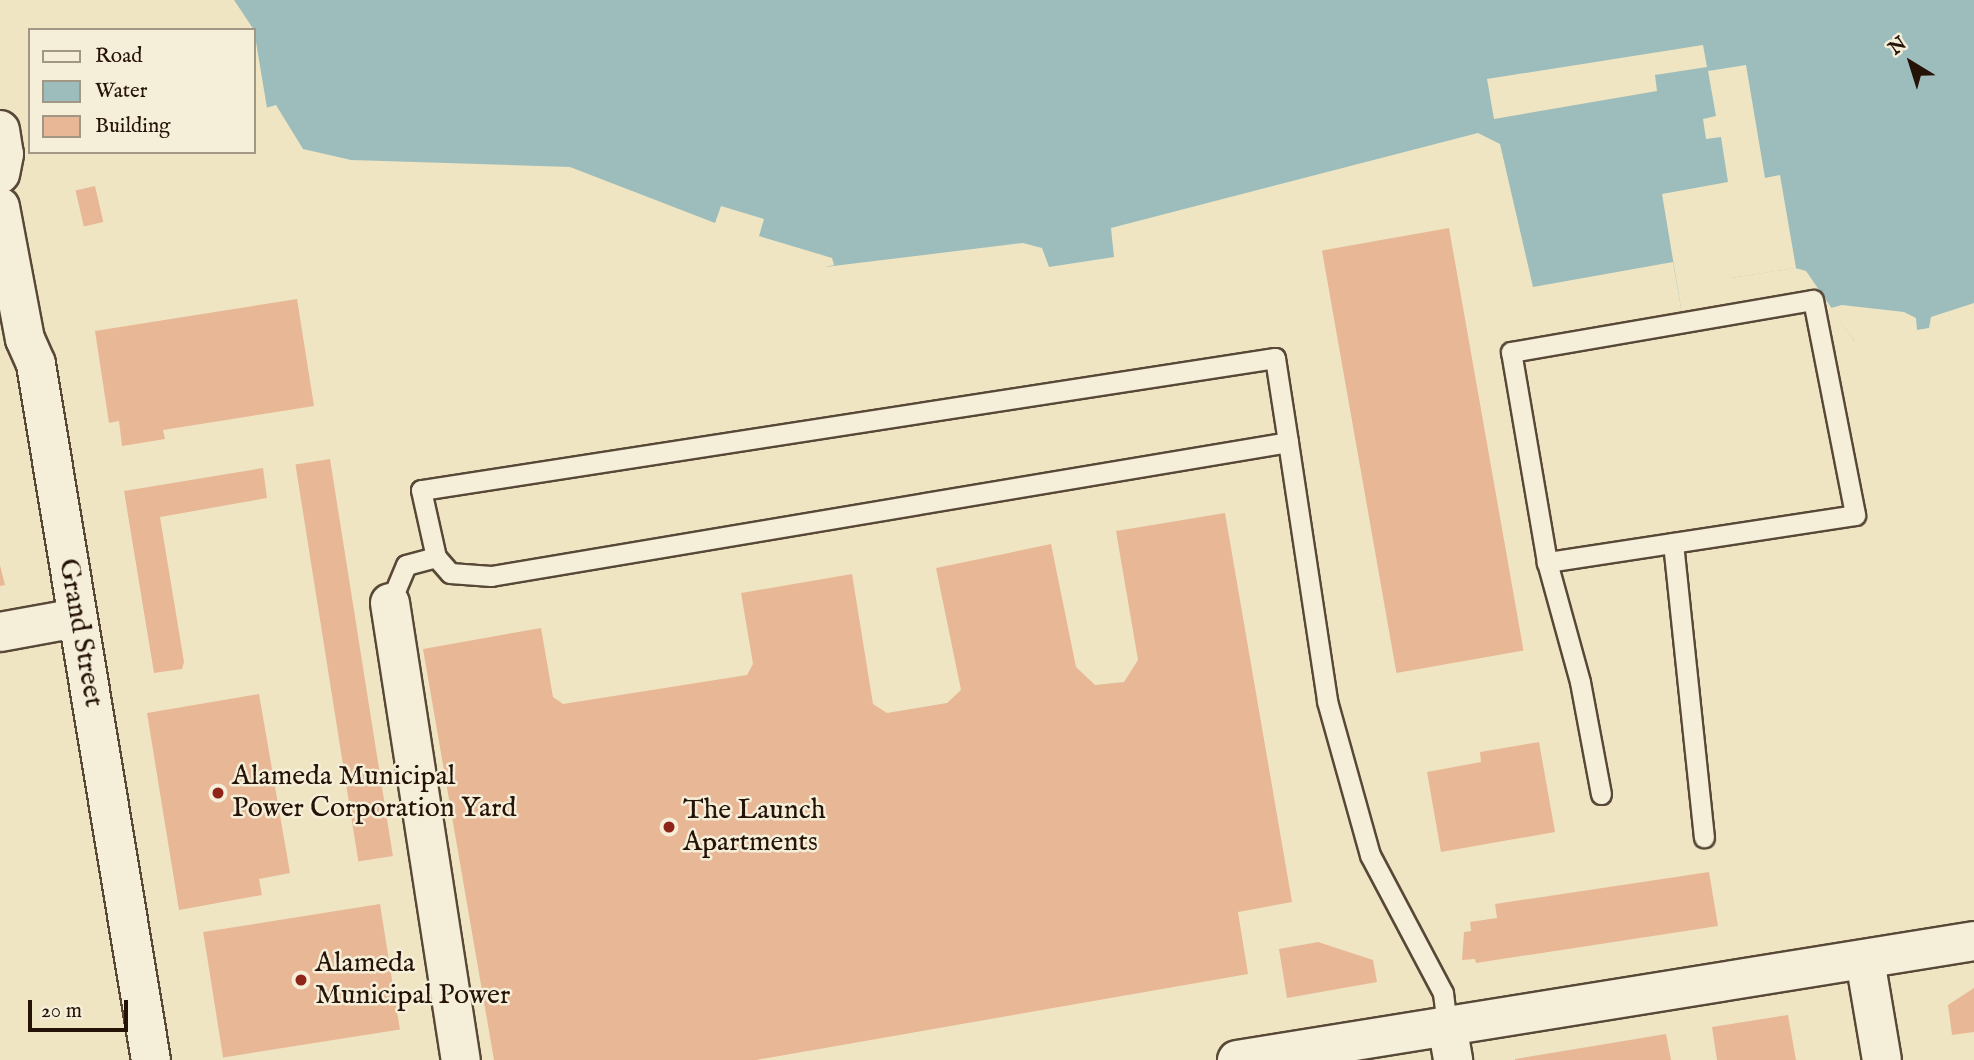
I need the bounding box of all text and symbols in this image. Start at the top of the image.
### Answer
legend [28,28,256,154]
north arrow [1876,28,1946,98]
text: N [1884,32,1912,61]
text: Road [95,43,142,70]
text: Water [95,78,147,105]
text: Building [95,113,170,140]
street label: Grand Street [50,556,110,710]
place label: Alameda Municipal Power Corporation Yard [232,760,516,826]
marker: Alameda Municipal Power Corporation Yard [210,785,226,801]
place label: The Launch Apartments [683,794,826,860]
marker: The Launch Apartments [661,819,677,835]
place label: Alameda Municipal Power [315,947,510,1013]
marker: Alameda Municipal Power [293,972,309,988]
scale bar [32,986,131,1030]
text: 20 m [41,998,82,1025]

